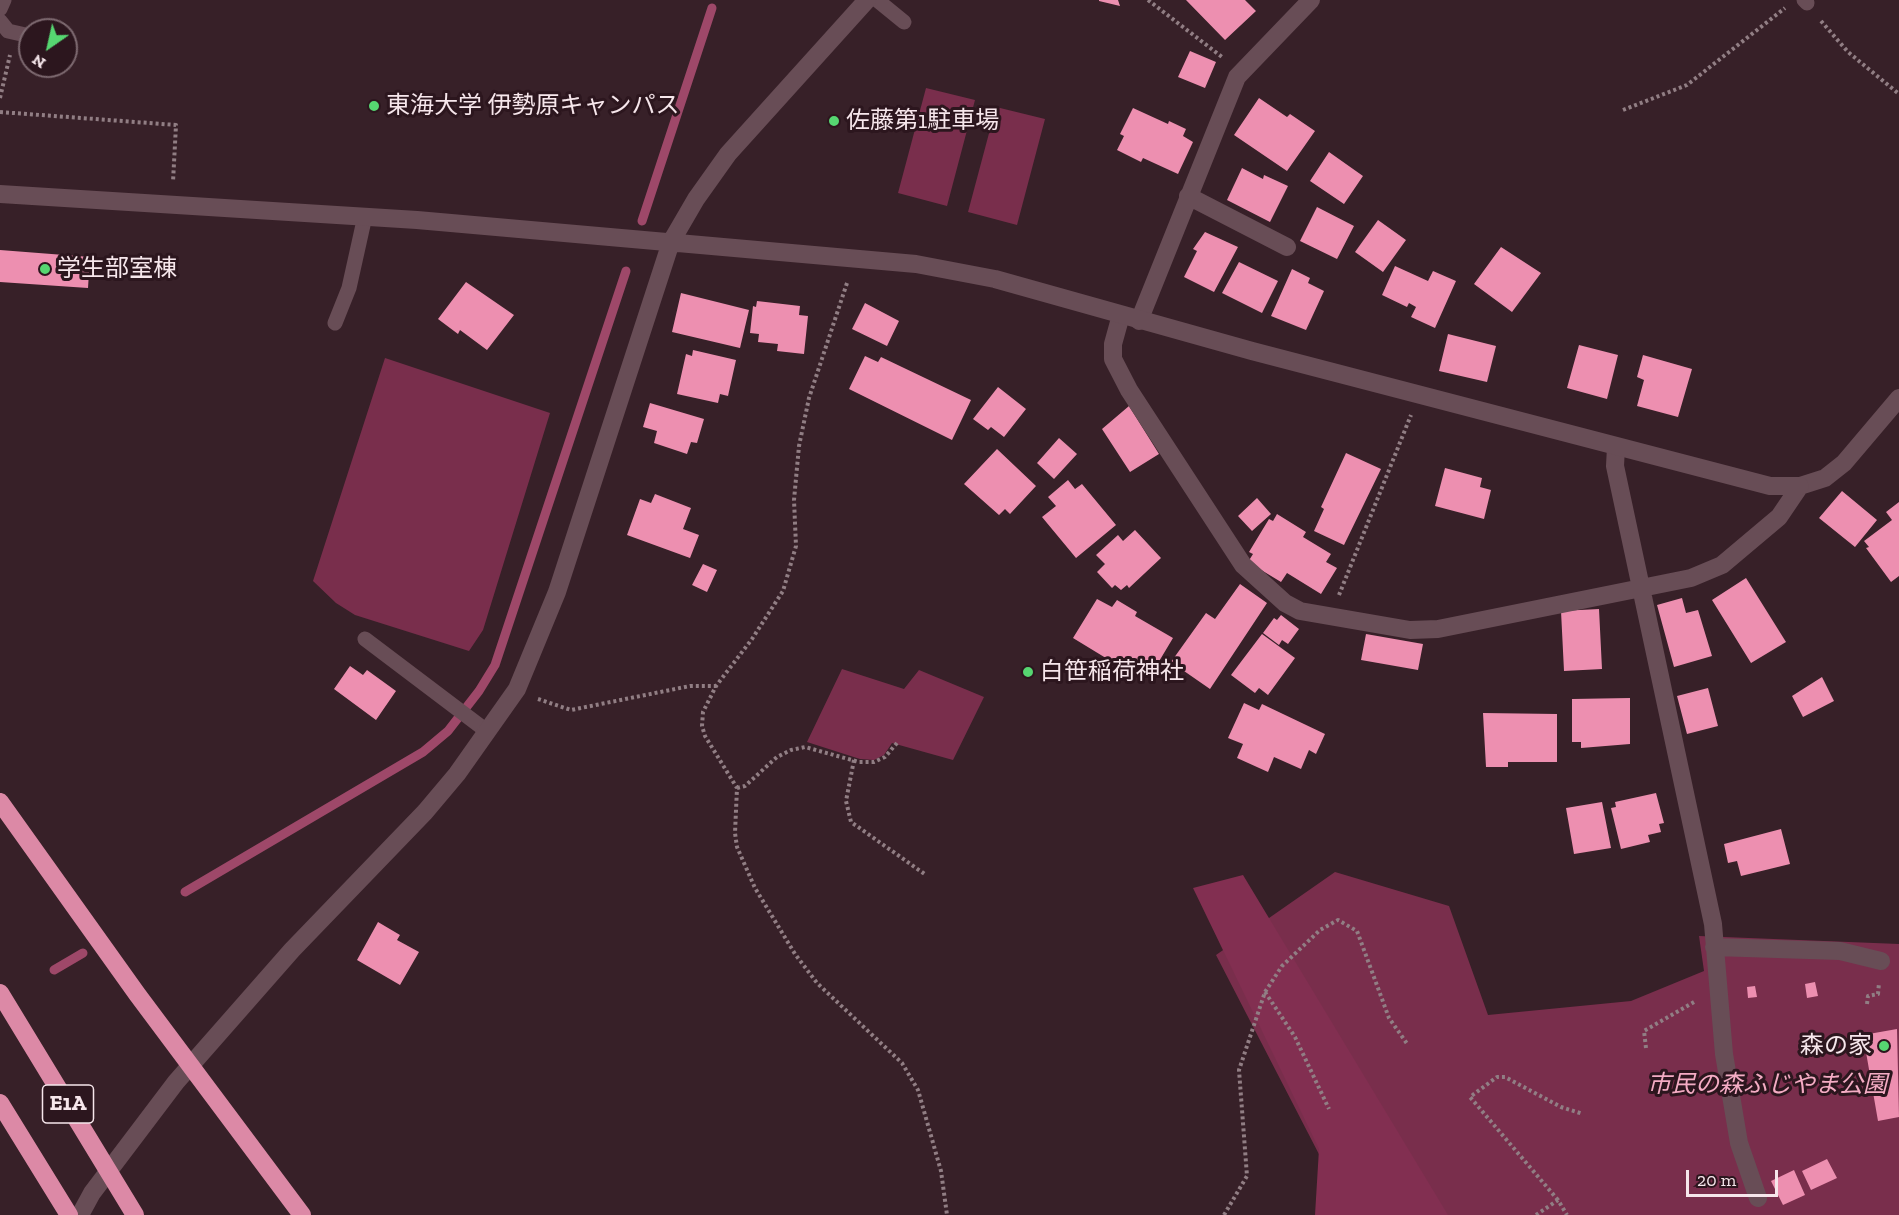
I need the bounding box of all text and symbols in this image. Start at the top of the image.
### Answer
north arrow [18,18,78,78]
text: N [28,50,49,73]
place label: 東海大学 伊勢原キャンパス [386,92,679,120]
marker: 東海大学 伊勢原キャンパス [367,99,381,113]
place label: 佐藤第1駐車場 [846,107,999,135]
marker: 佐藤第1駐車場 [827,114,841,128]
place label: 学生部室棟 [57,255,177,283]
marker: 学生部室棟 [38,262,52,276]
place label: 白笹稲荷神社 [1040,658,1184,686]
marker: 白笹稲荷神社 [1021,665,1035,679]
place label: 森の家 [1800,1032,1872,1060]
marker: 森の家 [1877,1039,1891,1053]
park label: 市民の森ふじやま公園 [1647,1071,1887,1099]
road number: E1A [42,1085,94,1123]
scale bar [1689,1158,1780,1196]
text: 20 m [1697,1169,1736,1191]

